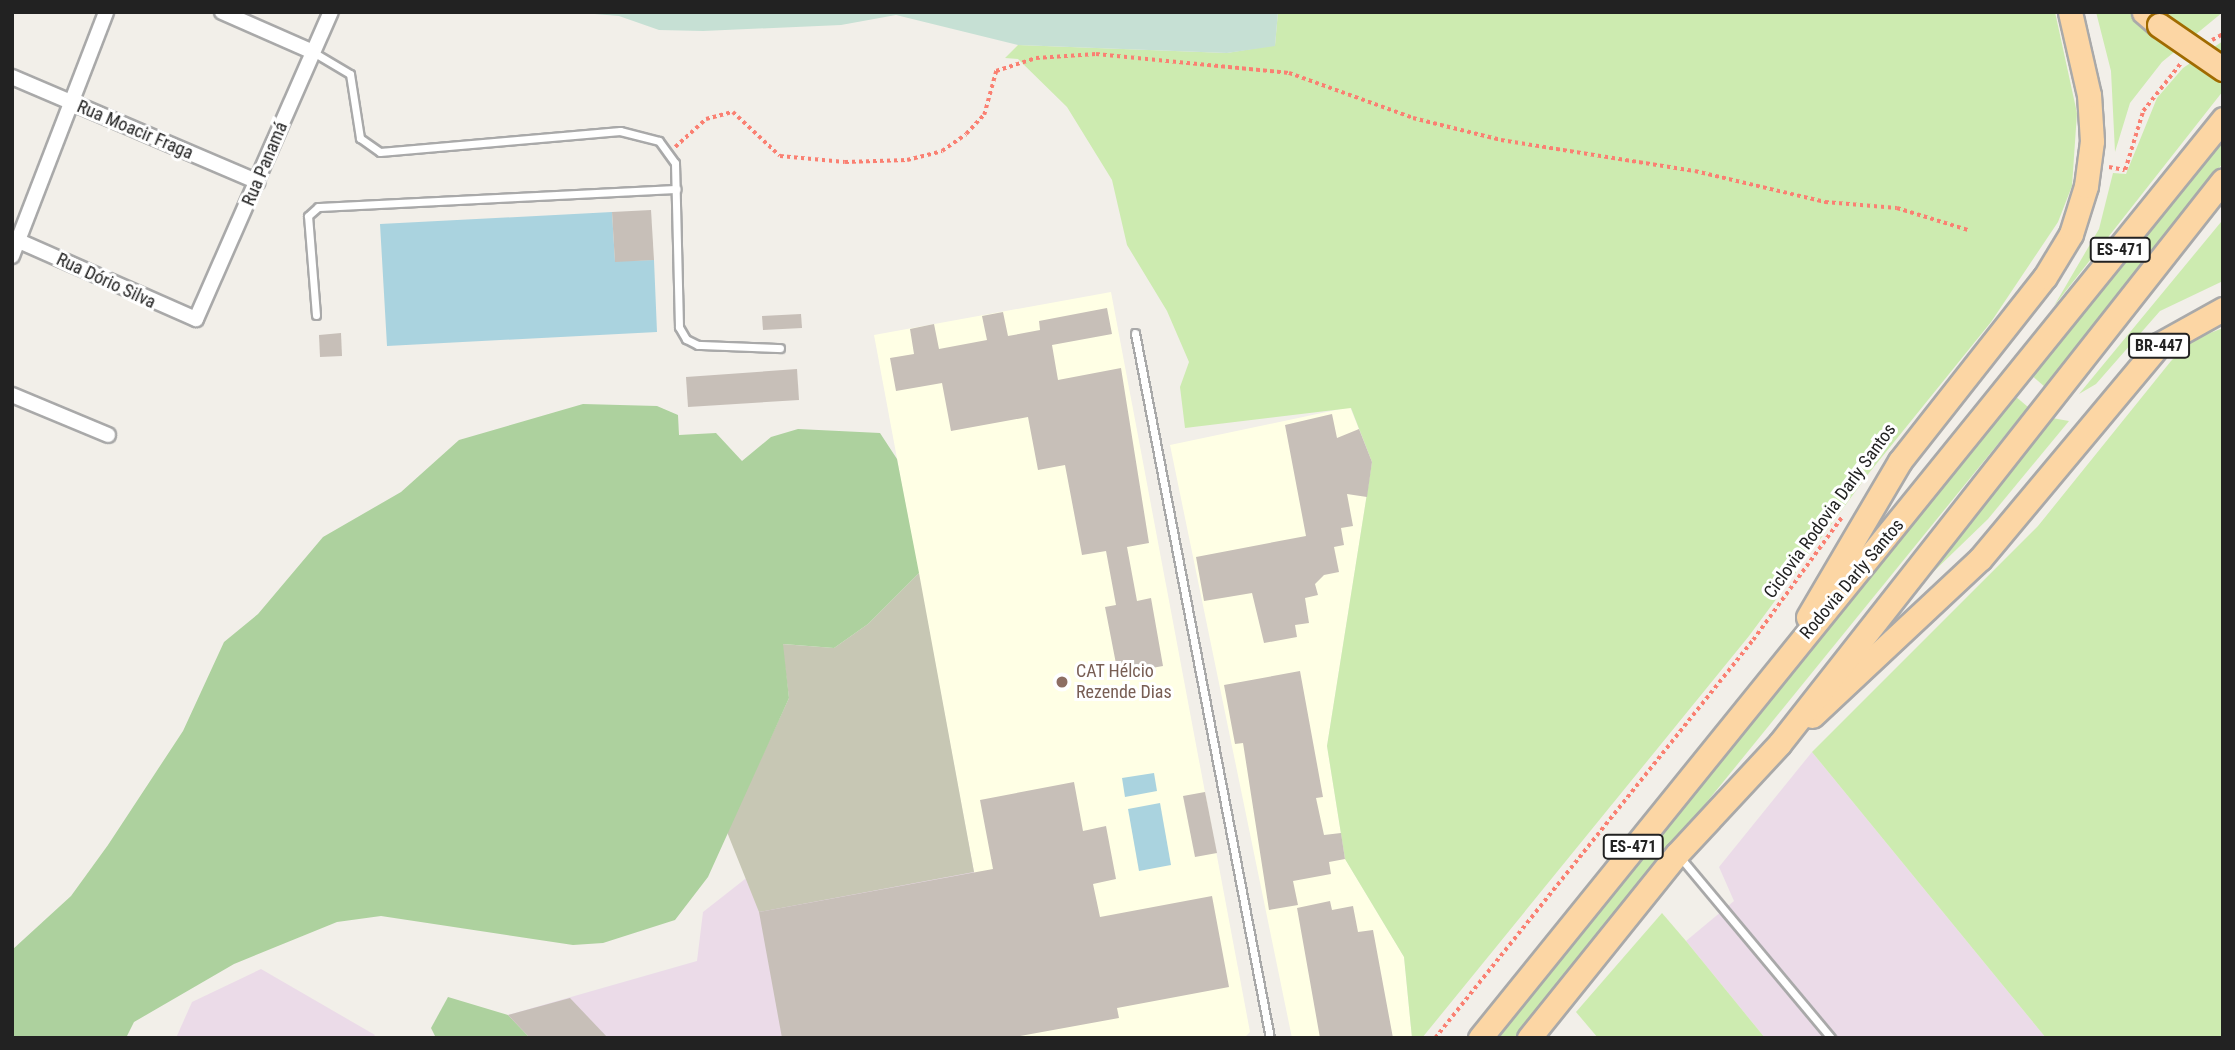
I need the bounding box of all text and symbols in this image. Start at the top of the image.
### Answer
street label: Rua Moacir Fraga [74,96,196,164]
street label: Rua Panamá [238,119,292,209]
road number: ES-471 [2088,238,2152,262]
street label: Rua Dório Silva [53,249,159,313]
road number: BR-447 [2128,334,2190,358]
street label: Ciclovia Rodovia Darly Santos [1759,420,1901,602]
street label: Rodovia Darly Santos [1795,515,1909,643]
place label: CAT Hélcio Rezende Dias [1076,661,1172,704]
marker: CAT Hélcio Rezende Dias [1054,674,1070,690]
road number: ES-471 [1602,834,1664,860]

